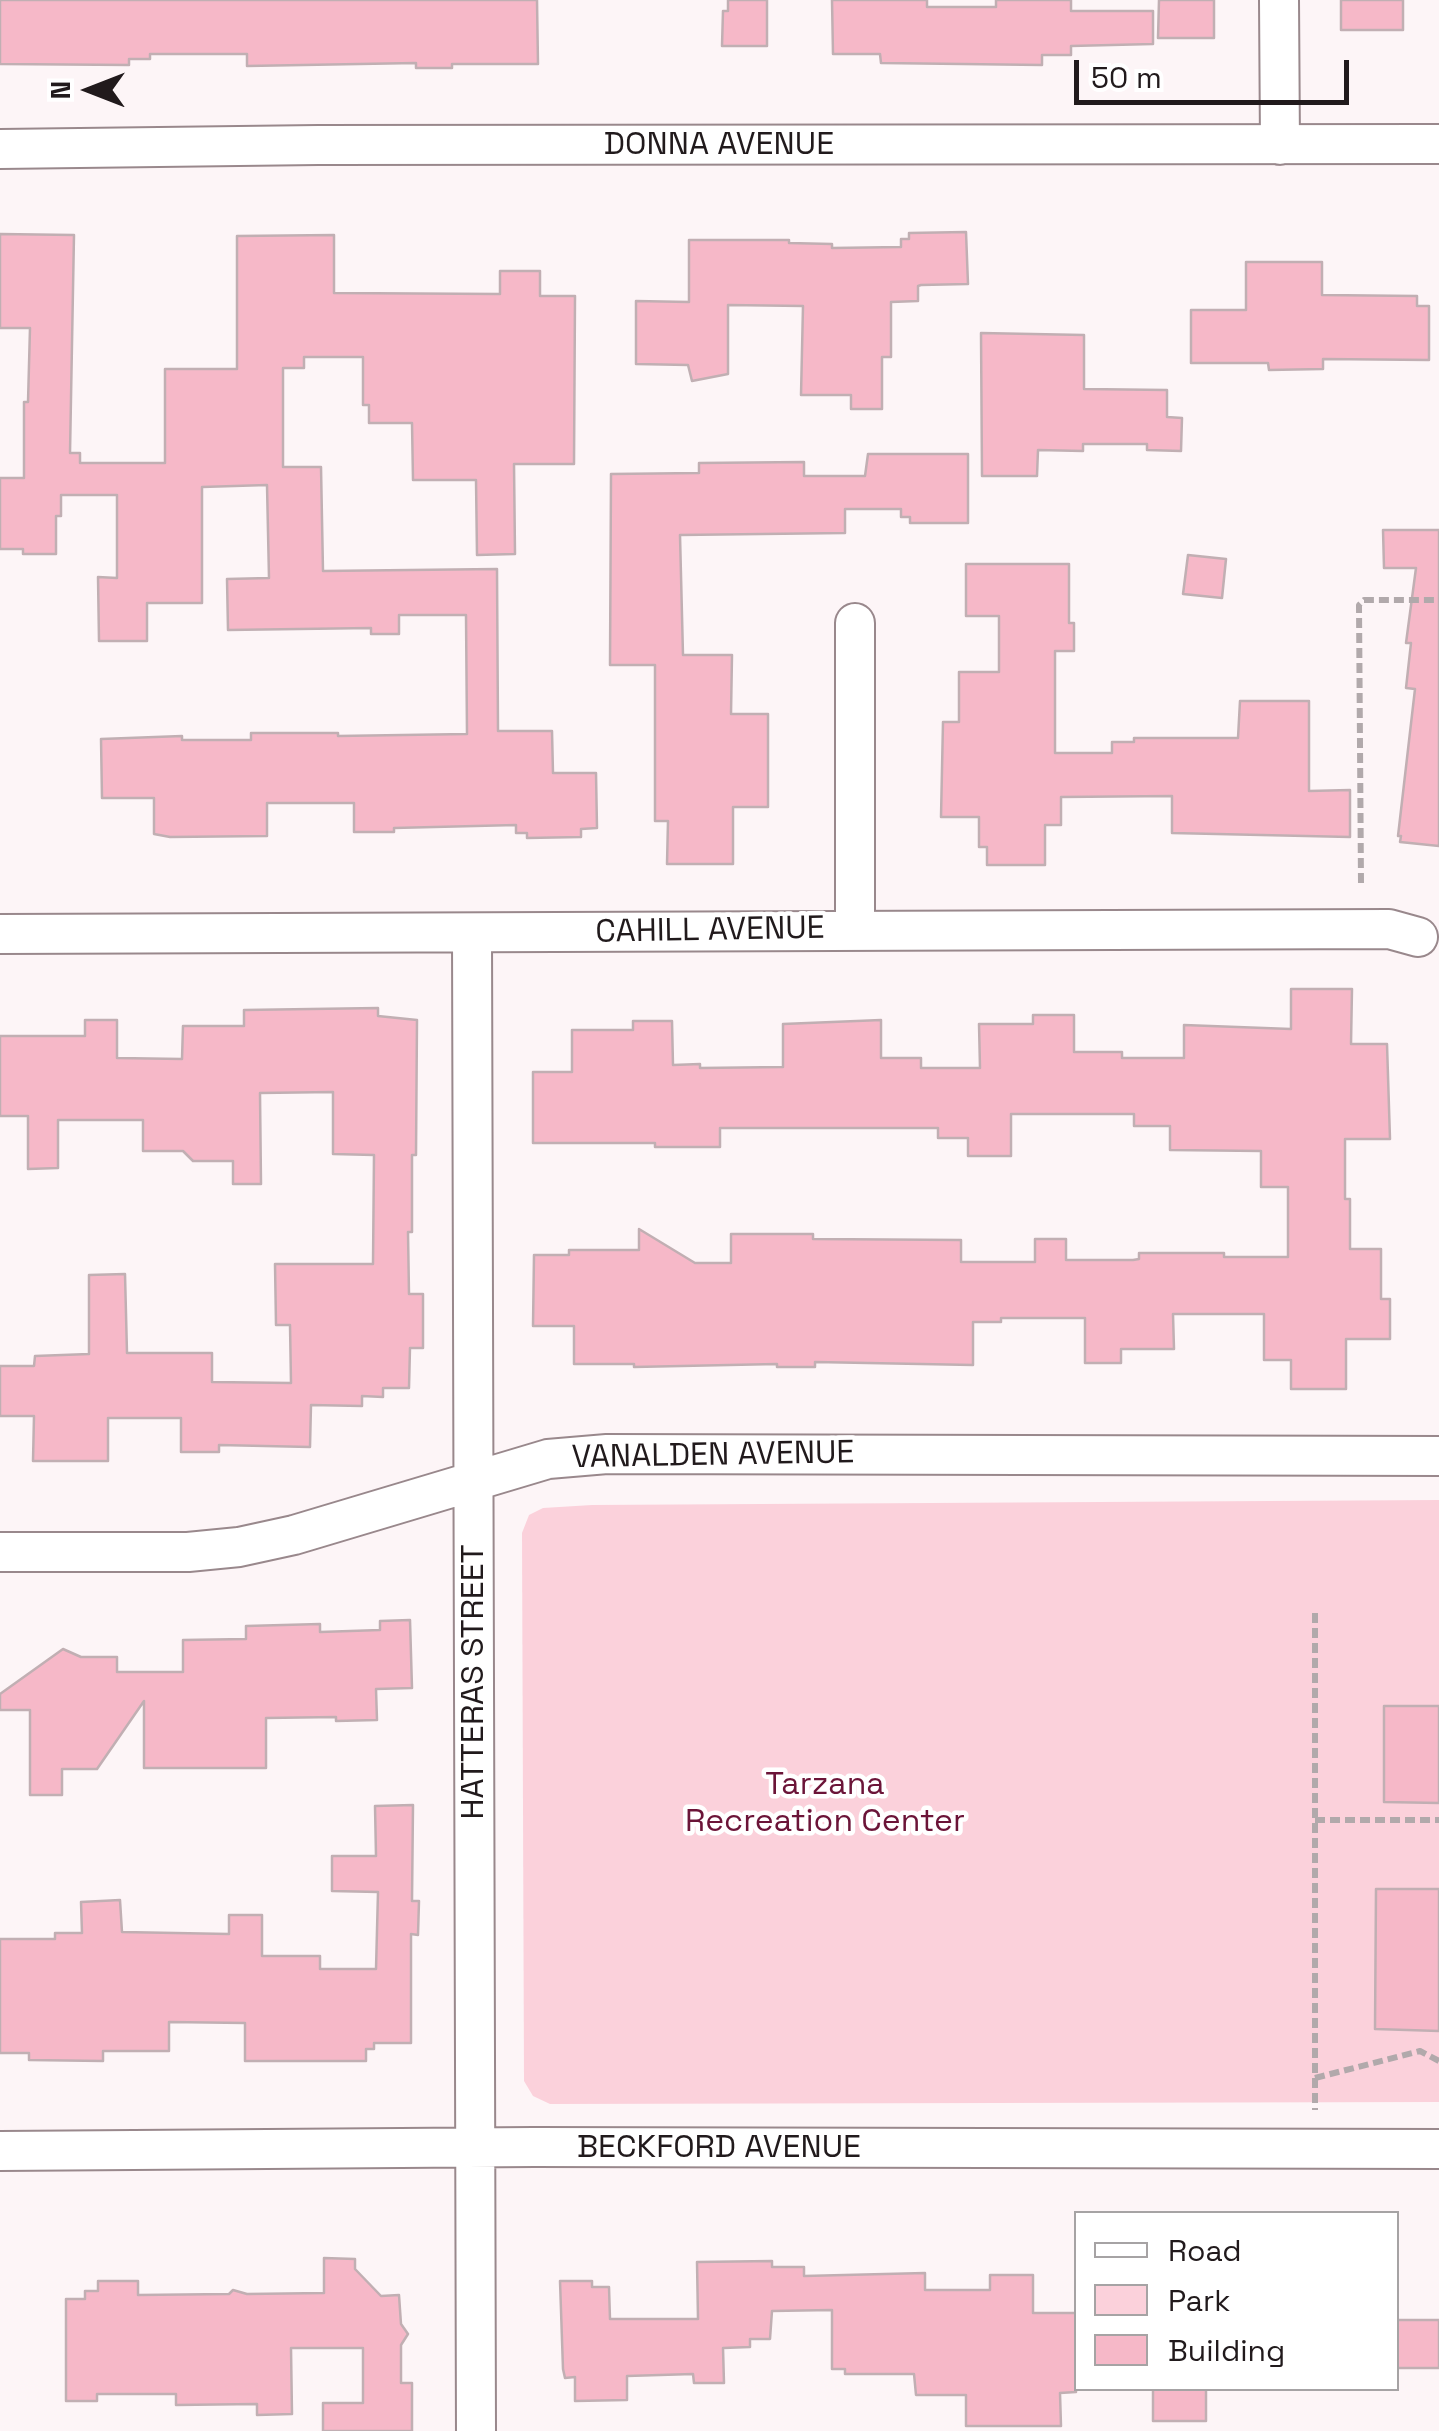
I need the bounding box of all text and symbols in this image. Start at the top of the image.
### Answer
north arrow [40,40,140,140]
scale bar [1079,40,1354,102]
text: 50 m [1091,58,1162,97]
text: N [42,81,78,99]
street label: DONNA AVENUE [604,126,834,164]
street label: CAHILL AVENUE [595,910,825,952]
street label: VANALDEN AVENUE [571,1434,855,1478]
street label: HATTERAS STREET [455,1544,493,1820]
park label: Tarzana Recreation Center [685,1766,965,1841]
street label: BECKFORD AVENUE [577,2129,861,2167]
legend [1074,2211,1399,2391]
text: Road [1168,2231,1242,2270]
text: Park [1168,2281,1230,2320]
text: Building [1168,2331,1285,2370]

